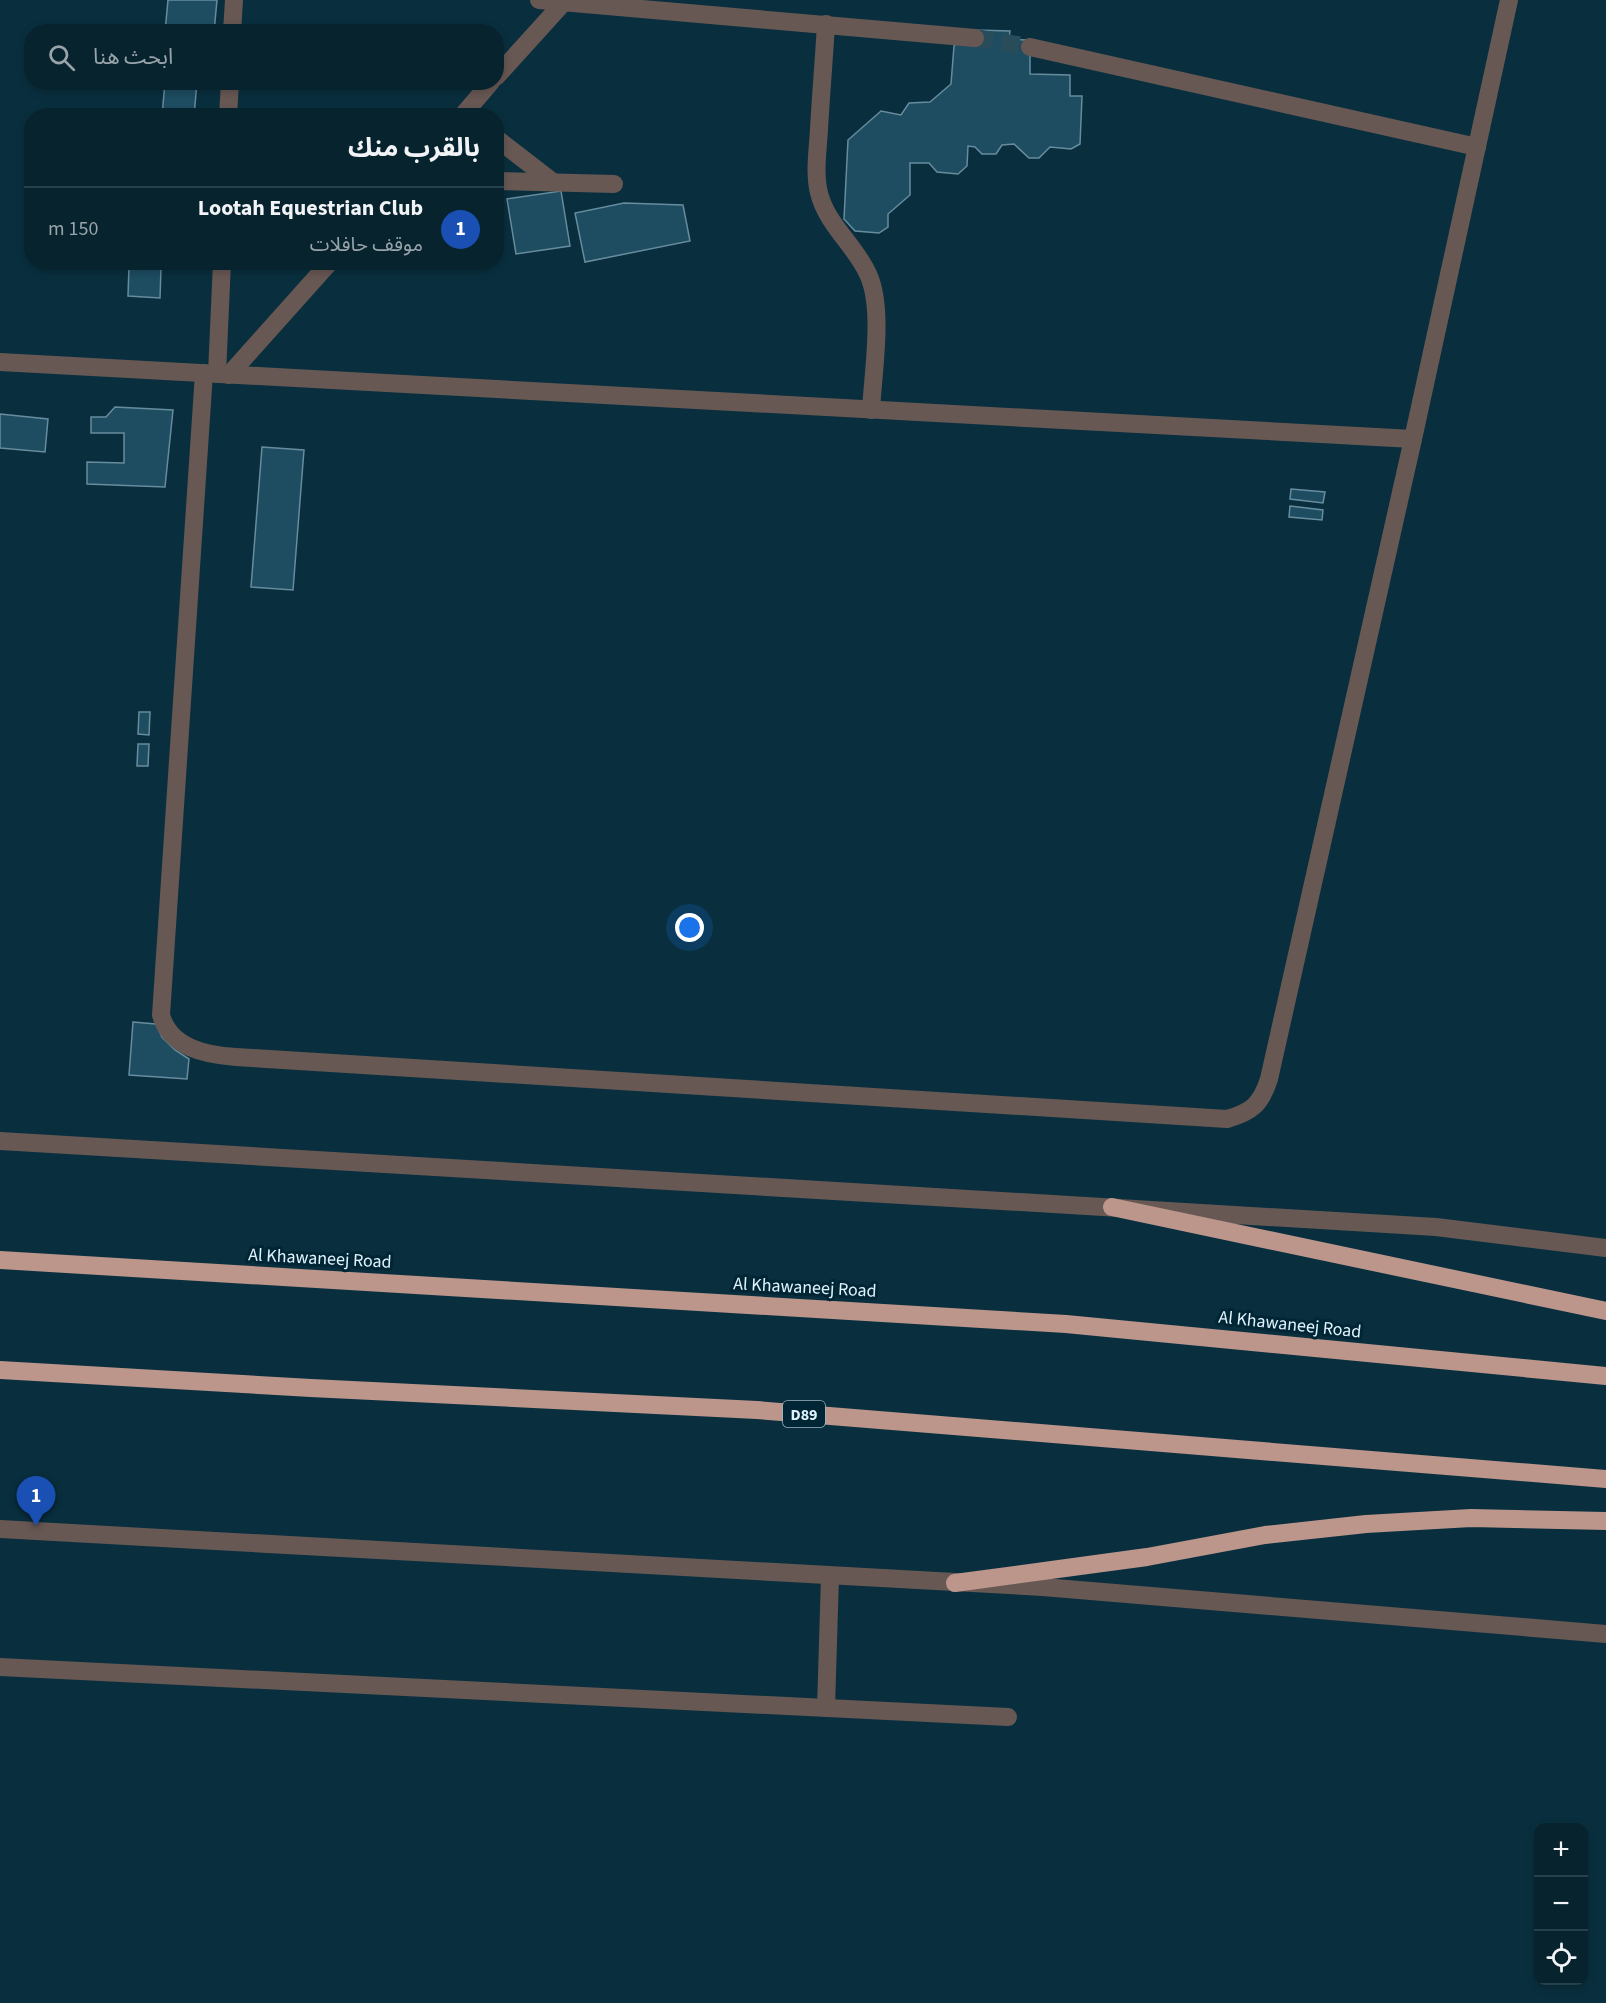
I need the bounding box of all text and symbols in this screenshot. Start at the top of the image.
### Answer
search box [24,24,504,90]
icon: search [45,41,78,74]
text: ابحث هنا [93,41,173,73]
text: بالقرب منك [348,129,480,166]
text: Lootah Equestrian Club [198,192,423,224]
text: 150 m [48,215,98,243]
text: 1 [455,215,466,243]
text: موقف حافلات [310,231,423,259]
your location [675,913,704,942]
street label: Al Khawaneej Road [248,1242,392,1275]
street label: Al Khawaneej Road [733,1271,877,1304]
street label: Al Khawaneej Road [1217,1305,1363,1344]
road number: D89 [783,1401,825,1427]
pin: 1 [16,1476,56,1526]
map controls [1534,1823,1588,1985]
button: + [1534,1823,1588,1877]
button: − [1534,1877,1588,1931]
button: locate [1534,1931,1588,1985]

